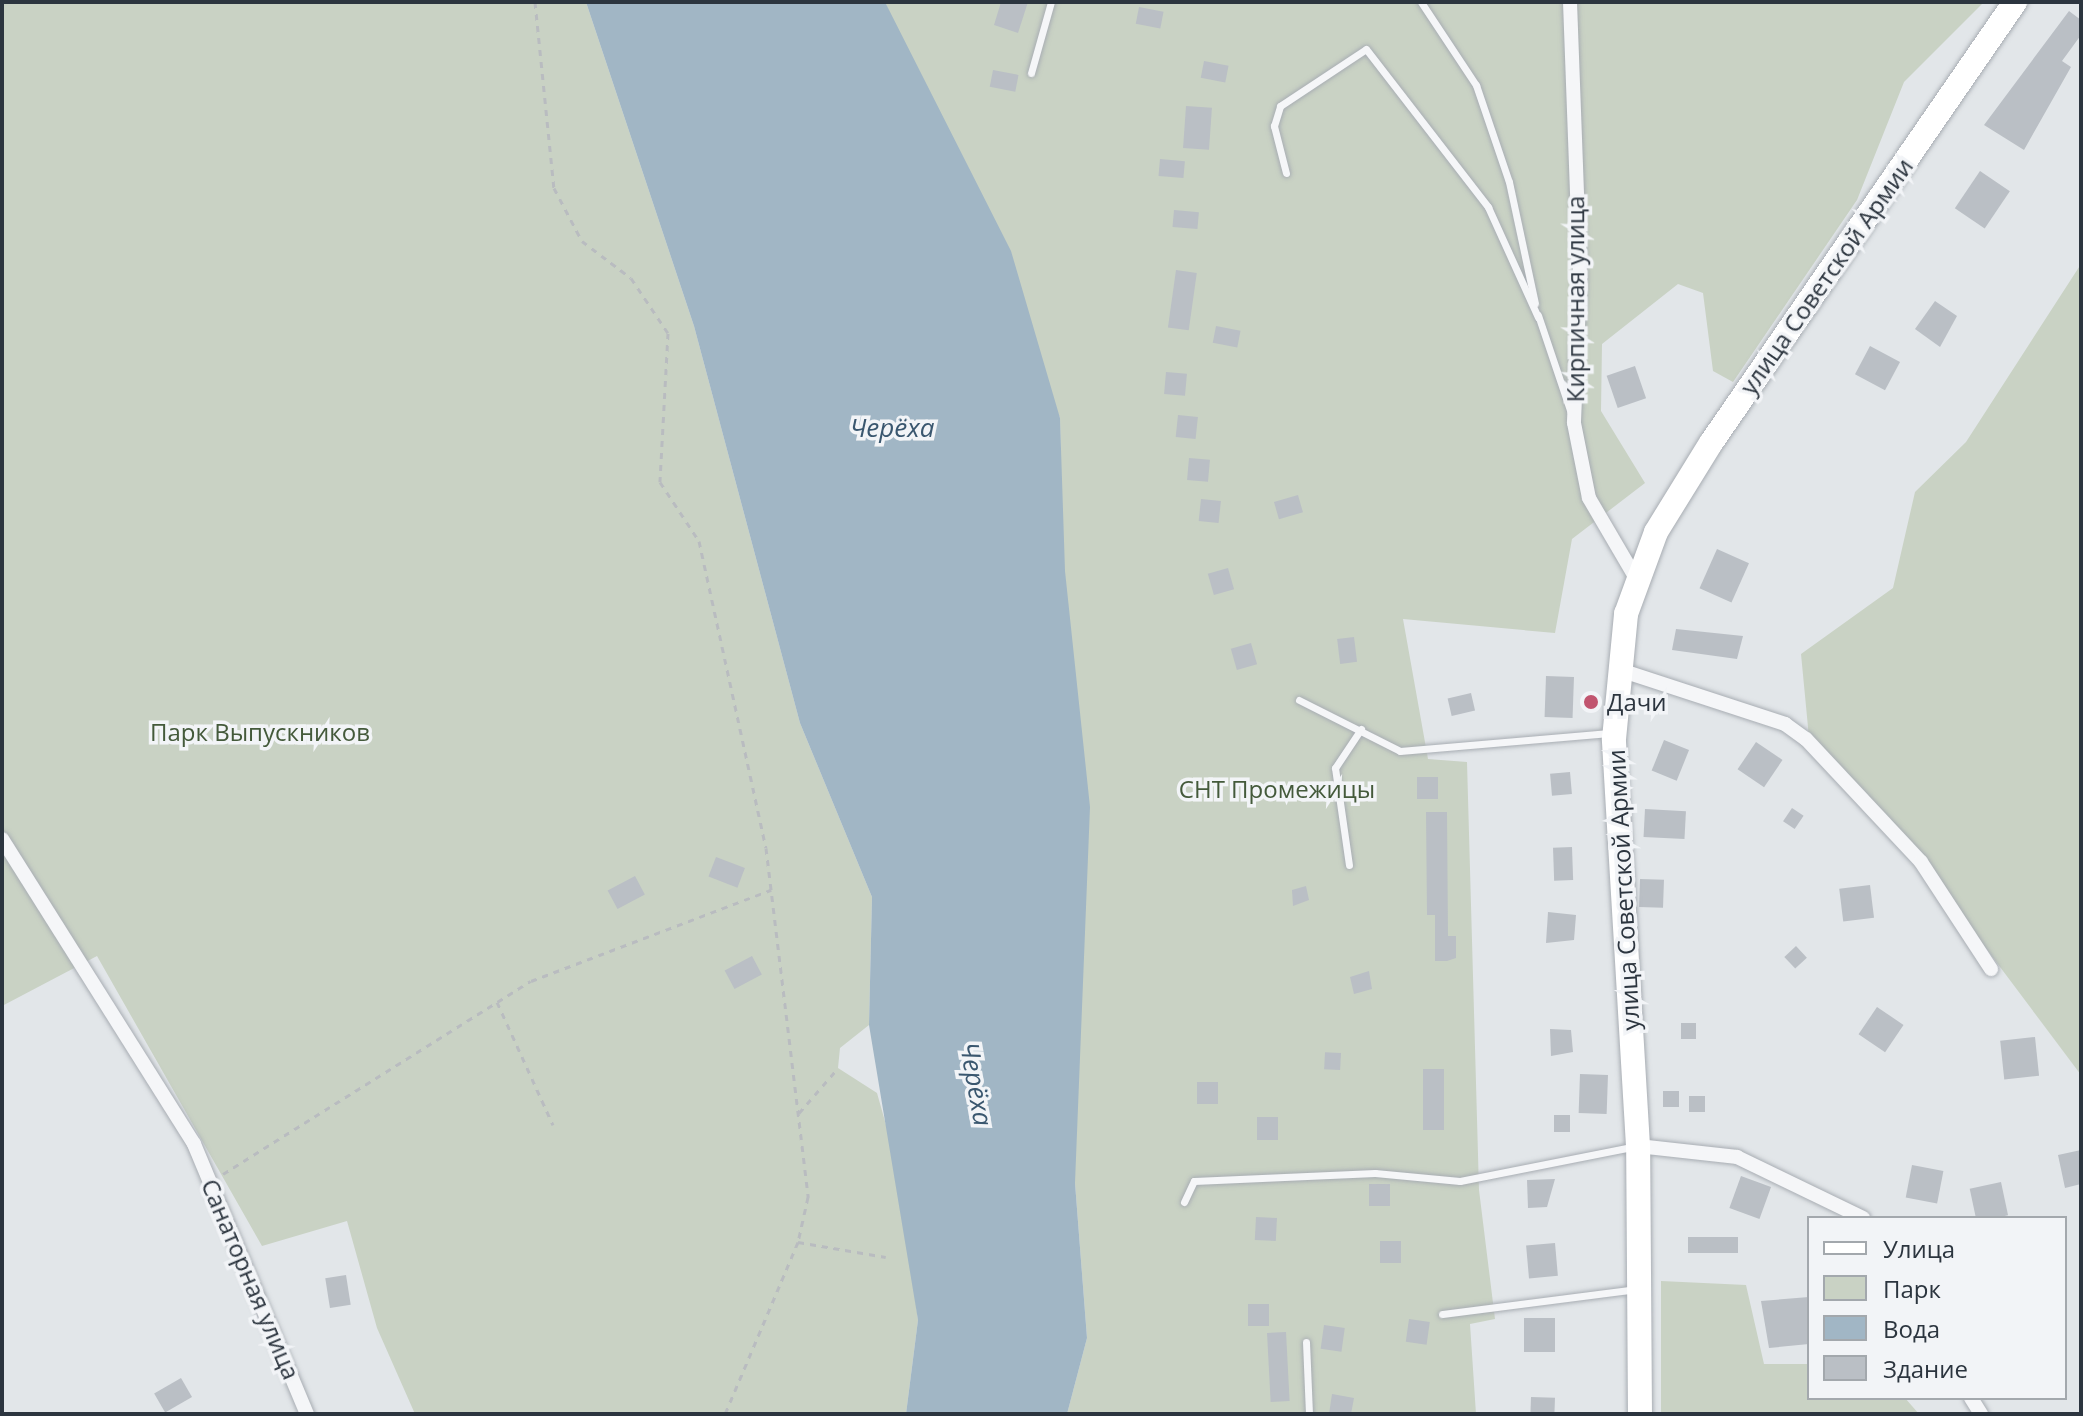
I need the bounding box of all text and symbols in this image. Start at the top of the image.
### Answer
street label: улица Советской Армии [1733,152,1919,400]
street label: Кирпичная улица [1561,196,1589,402]
water label: Черёха [850,412,934,444]
place label: Дачи [1607,688,1667,716]
marker: Дачи [1582,693,1600,711]
park label: Парк Выпускников [150,718,370,746]
street label: улица Советской Армии [1601,749,1645,1031]
park label: СНТ Промежицы [1179,775,1375,803]
water label: Черёха [953,1040,999,1128]
street label: Санаторная улица [196,1175,306,1383]
legend [1807,1216,2067,1400]
text: Улица [1883,1232,1955,1265]
text: Парк [1883,1272,1941,1305]
text: Вода [1883,1312,1940,1345]
text: Здание [1883,1352,1968,1385]

